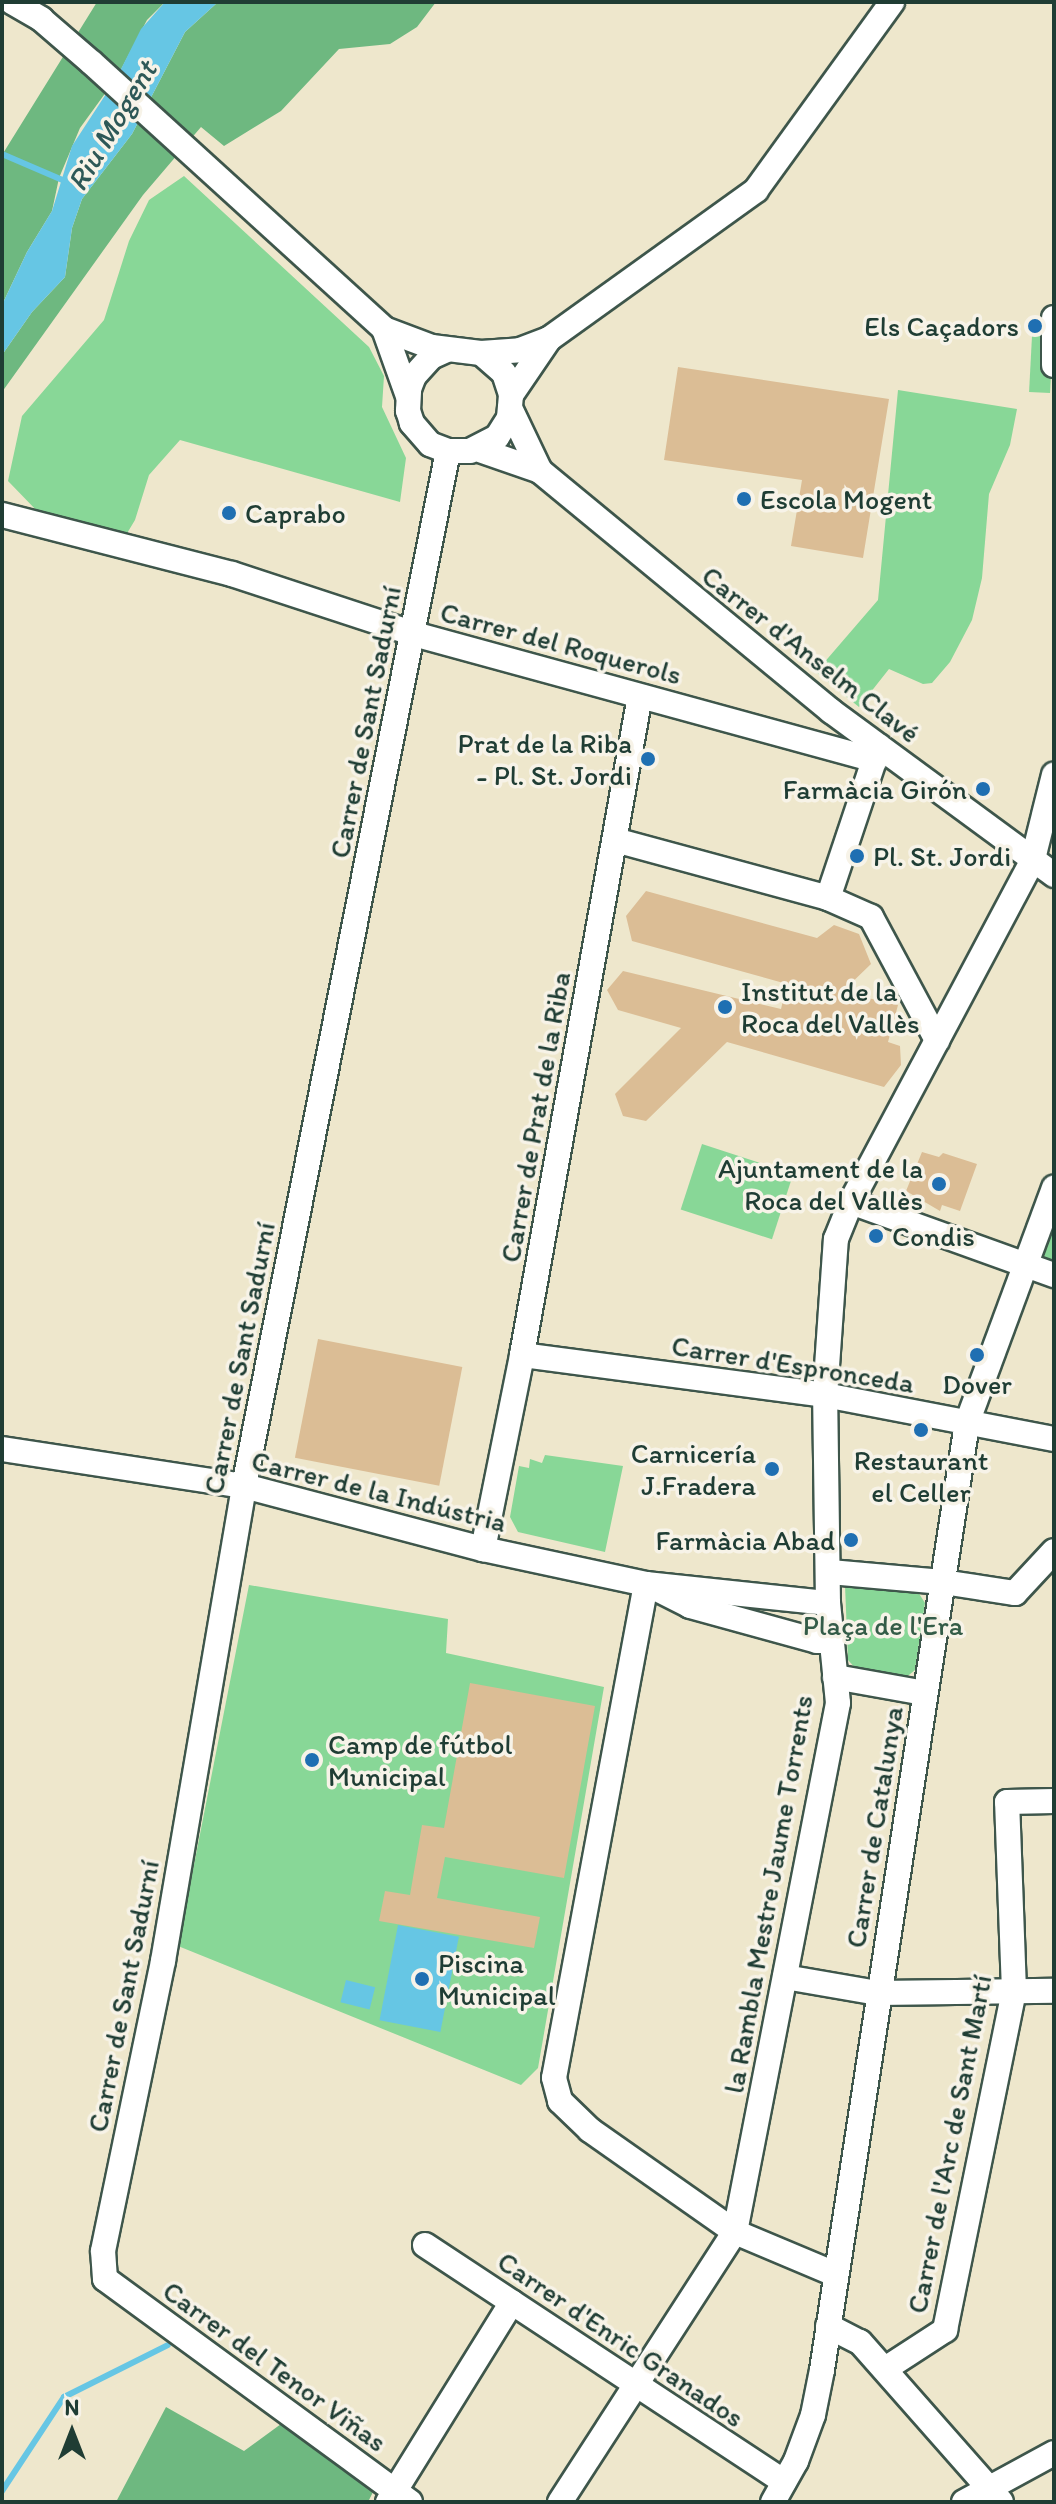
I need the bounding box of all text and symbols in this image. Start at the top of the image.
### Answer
water label: Riu Mogent [59,55,165,197]
place label: Els Caçadors [865,309,1019,343]
marker: Els Caçadors [1026,317,1044,335]
place label: Escola Mogent [760,482,932,516]
marker: Escola Mogent [735,490,753,508]
place label: Caprabo [245,496,346,530]
marker: Caprabo [220,504,238,522]
street label: Carrer d'Anselm Clavé [695,558,927,750]
street label: Carrer de Sant Sadurní [322,583,408,861]
street label: Carrer del Roquerols [437,595,685,691]
place label: Prat de la Riba - Pl. St. Jordi [457,726,632,792]
marker: Prat de la Riba - Pl. St. Jordi [639,750,657,768]
place label: Farmàcia Girón [783,772,967,806]
marker: Farmàcia Girón [974,780,992,798]
place label: Pl. St. Jordi [873,839,1010,873]
marker: Pl. St. Jordi [848,847,866,865]
street label: Carrer de Prat de la Riba [493,969,577,1265]
place label: Institut de la Roca del Vallès [741,974,920,1040]
marker: Institut de la Roca del Vallès [716,998,734,1016]
place label: Ajuntament de la Roca del Vallès [717,1151,923,1217]
marker: Ajuntament de la Roca del Vallès [930,1175,948,1193]
street label: Carrer de Sant Sadurní [196,1219,282,1497]
place label: Condis [892,1219,975,1253]
marker: Condis [867,1227,885,1245]
street label: Carrer d'Espronceda [669,1328,917,1400]
marker: Dover [968,1346,986,1364]
place label: Dover [942,1367,1012,1401]
marker: Restaurant el Celler [912,1421,930,1439]
place label: Carnicería J.Fradera [631,1436,756,1502]
street label: Carrer de la Indústria [249,1443,509,1539]
place label: Restaurant el Celler [854,1443,988,1509]
marker: Carnicería J.Fradera [763,1460,781,1478]
place label: Farmàcia Abad [656,1523,835,1557]
marker: Farmàcia Abad [842,1531,860,1549]
park label: Plaça de l'Era [803,1608,963,1642]
street label: la Rambla Mestre Jaume Torrents [716,1693,820,2095]
street label: Carrer de Catalunya [838,1704,910,1950]
place label: Camp de fútbol Municipal [328,1727,513,1793]
marker: Camp de fútbol Municipal [303,1751,321,1769]
street label: Carrer de Sant Sadurní [80,1857,166,2135]
place label: Piscina Municipal [438,1946,556,2012]
marker: Piscina Municipal [413,1970,431,1988]
street label: Carrer de l'Arc de Sant Martí [900,1972,998,2316]
street label: Carrer d'Enric Granados [492,2244,750,2434]
street label: Carrer del Tenor Viñas [157,2274,393,2458]
north arrow [32,2392,112,2472]
text: N [65,2394,79,2421]

